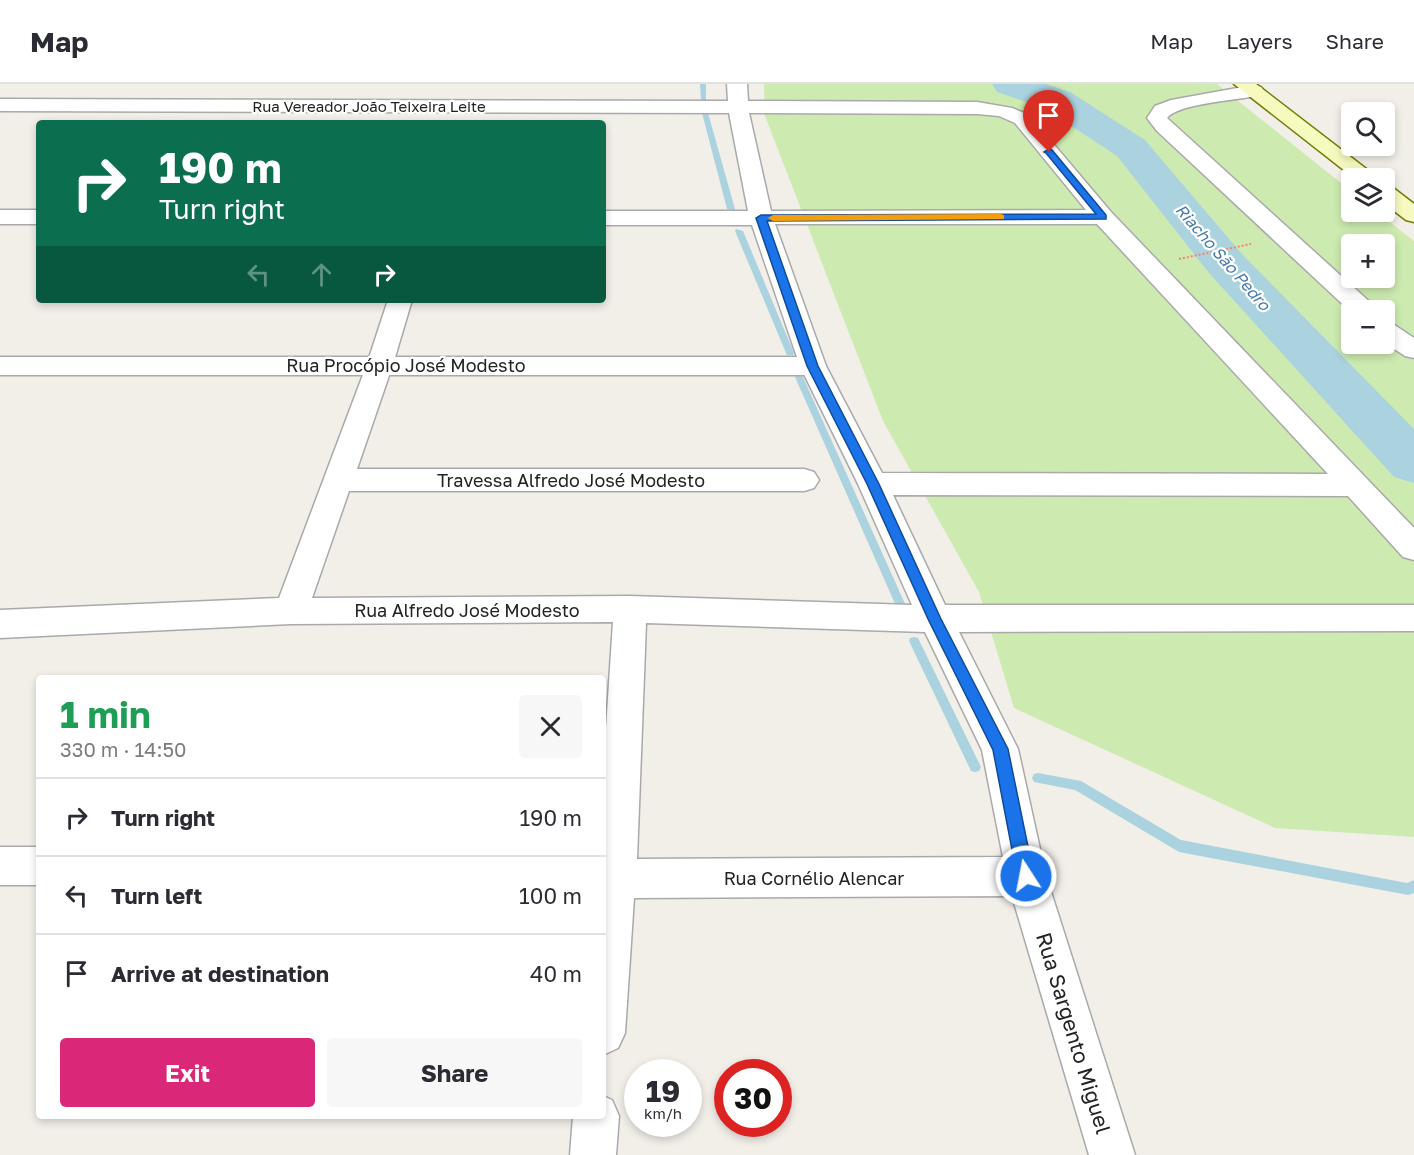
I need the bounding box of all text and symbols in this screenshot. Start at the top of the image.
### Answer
text: Map [30,25,88,58]
text: Map [1150,28,1193,54]
text: Layers [1226,28,1293,54]
text: Share [1326,28,1384,54]
pin [1023,90,1074,152]
street label: Rua Vereador João Teixeira Leite [252,97,486,115]
icon: arrive [1032,99,1065,132]
map controls [1341,102,1395,354]
button: search [1341,102,1395,156]
text: 190 m [159,142,282,192]
icon: right [60,144,138,222]
button: layers [1341,168,1395,222]
text: Turn right [159,193,285,225]
water label: Riacho São Pedro [1171,200,1276,315]
button: + [1341,234,1395,288]
icon: left [242,258,275,291]
icon: ahead [305,258,338,291]
icon: right [368,258,401,291]
button: − [1341,300,1395,354]
street label: Rua Procópio José Modesto [286,354,526,376]
street label: Travessa Alfredo José Modesto [437,469,705,491]
street label: Rua Alfredo José Modesto [354,599,580,621]
text: 1 min [60,693,151,736]
button: close [519,695,582,758]
text: 330 m · 14:50 [60,737,186,761]
icon: right [60,801,93,834]
text: Turn right [111,804,215,831]
text: 190 m [519,804,582,831]
position arrow [994,844,1058,908]
street label: Rua Cornélio Alencar [724,867,904,889]
icon: left [60,879,93,912]
text: Turn left [111,882,202,909]
text: 100 m [519,882,582,909]
street label: Rua Sargento Miguel [1031,929,1117,1137]
icon: arrive [60,957,93,990]
text: Arrive at destination [111,960,329,987]
text: 40 m [530,960,582,987]
button: Exit [60,1038,315,1107]
button: Share [327,1038,582,1107]
speed limit sign: 30 [714,1059,792,1137]
text: 19 [646,1073,680,1109]
text: km/h [644,1104,682,1122]

